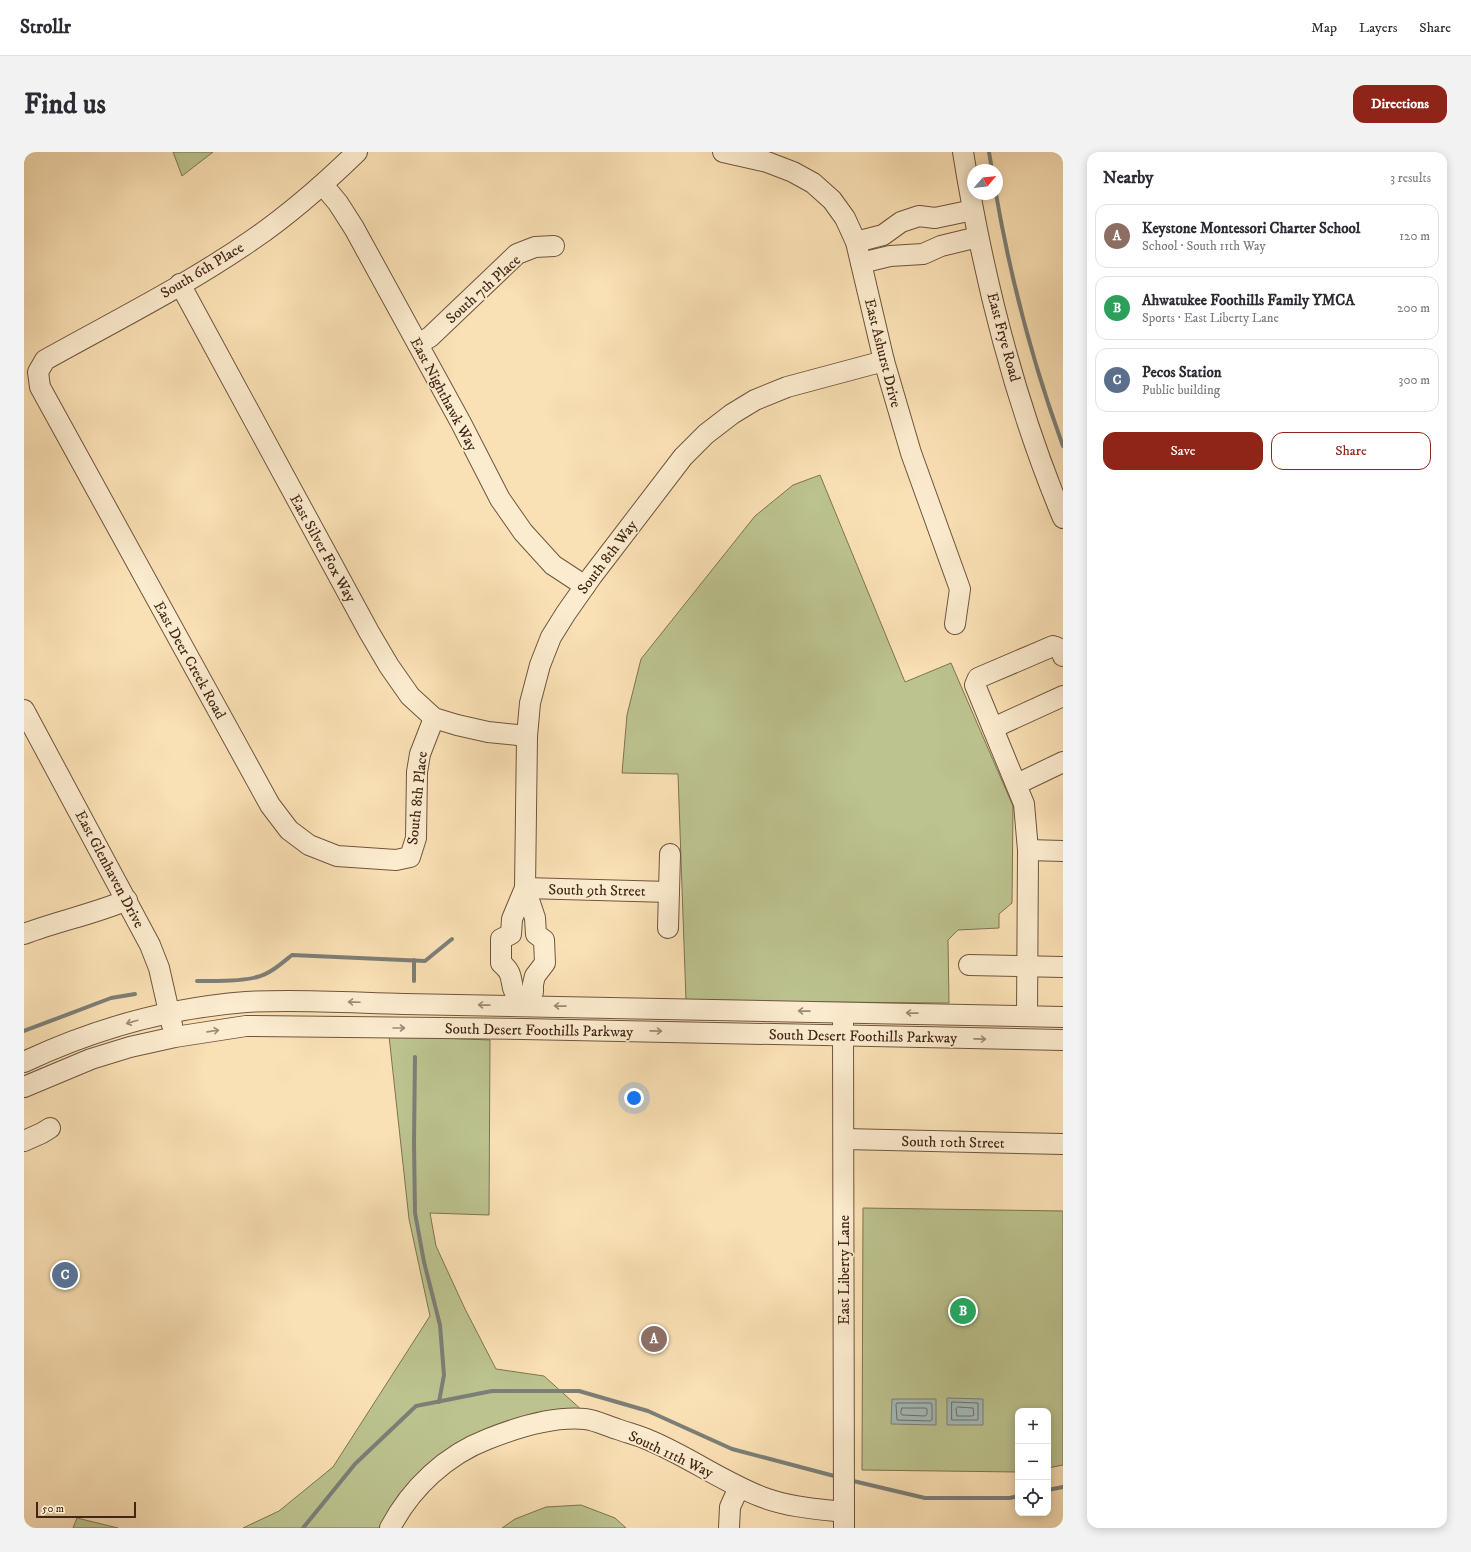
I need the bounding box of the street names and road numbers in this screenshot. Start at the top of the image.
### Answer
street label: South 6th Place [157,238,248,303]
street label: South 7th Place [442,251,525,328]
street label: East Frye Road [982,290,1025,384]
street label: East Ashurst Drive [860,297,905,410]
street label: East Nighthawk Way [406,334,482,455]
street label: East Silver Fox Way [285,491,361,606]
street label: South 8th Way [573,516,642,598]
street label: East Deer Creek Road [149,598,230,723]
street label: South 8th Place [403,750,432,846]
street label: East Glenhaven Drive [71,807,149,931]
street label: South 9th Street [548,880,646,901]
street label: South Desert Foothills Parkway [445,1019,634,1042]
street label: South Desert Foothills Parkway [769,1025,958,1048]
street label: South 10th Street [901,1132,1005,1153]
street label: East Liberty Lane [835,1215,854,1325]
street label: South 11th Way [625,1427,717,1483]

